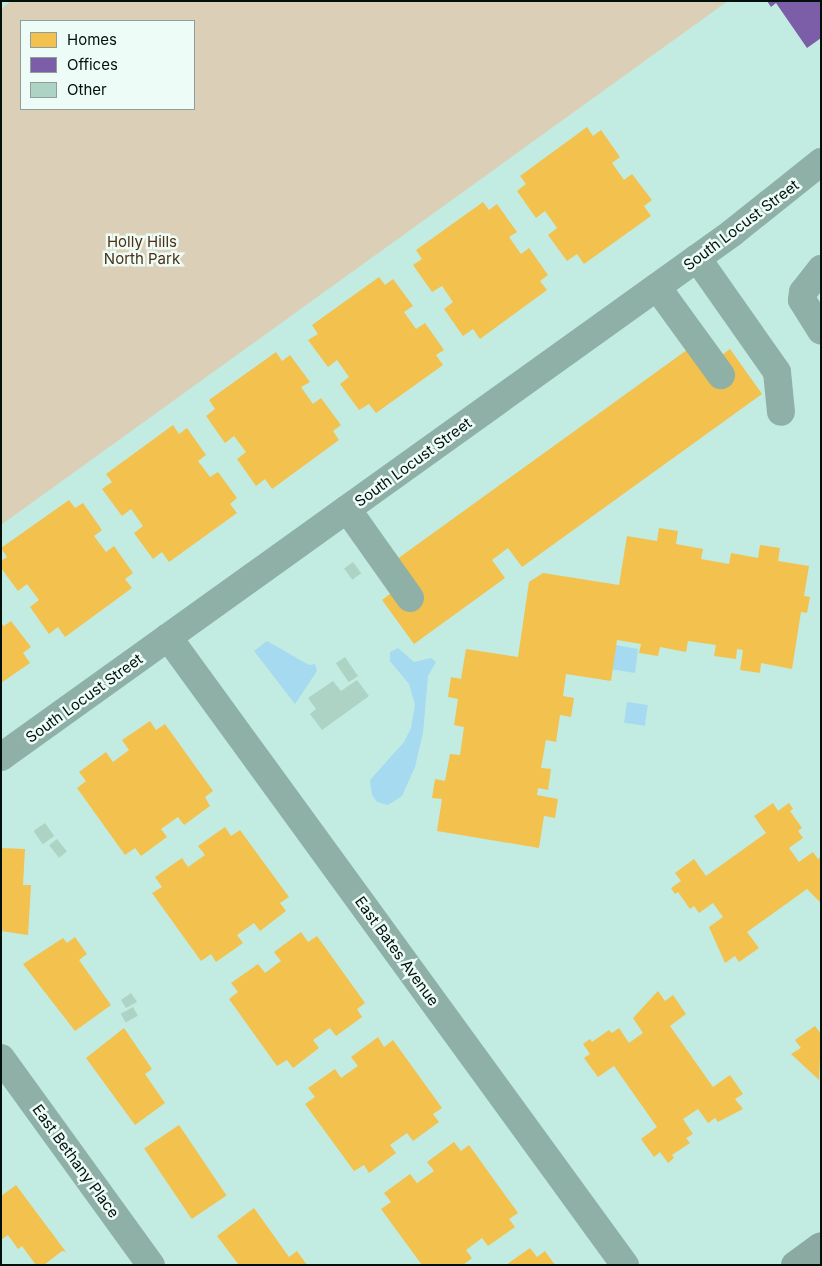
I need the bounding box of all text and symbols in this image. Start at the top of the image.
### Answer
legend [20,20,195,110]
text: Homes [67,30,117,49]
text: Offices [67,55,118,74]
text: Other [67,80,107,99]
street label: South Locust Street [680,176,802,274]
park label: Holly Hills North Park [104,232,180,267]
street label: South Locust Street [351,414,475,510]
street label: South Locust Street [22,650,146,746]
street label: East Bates Avenue [351,893,443,1009]
street label: East Bethany Place [29,1101,123,1221]

